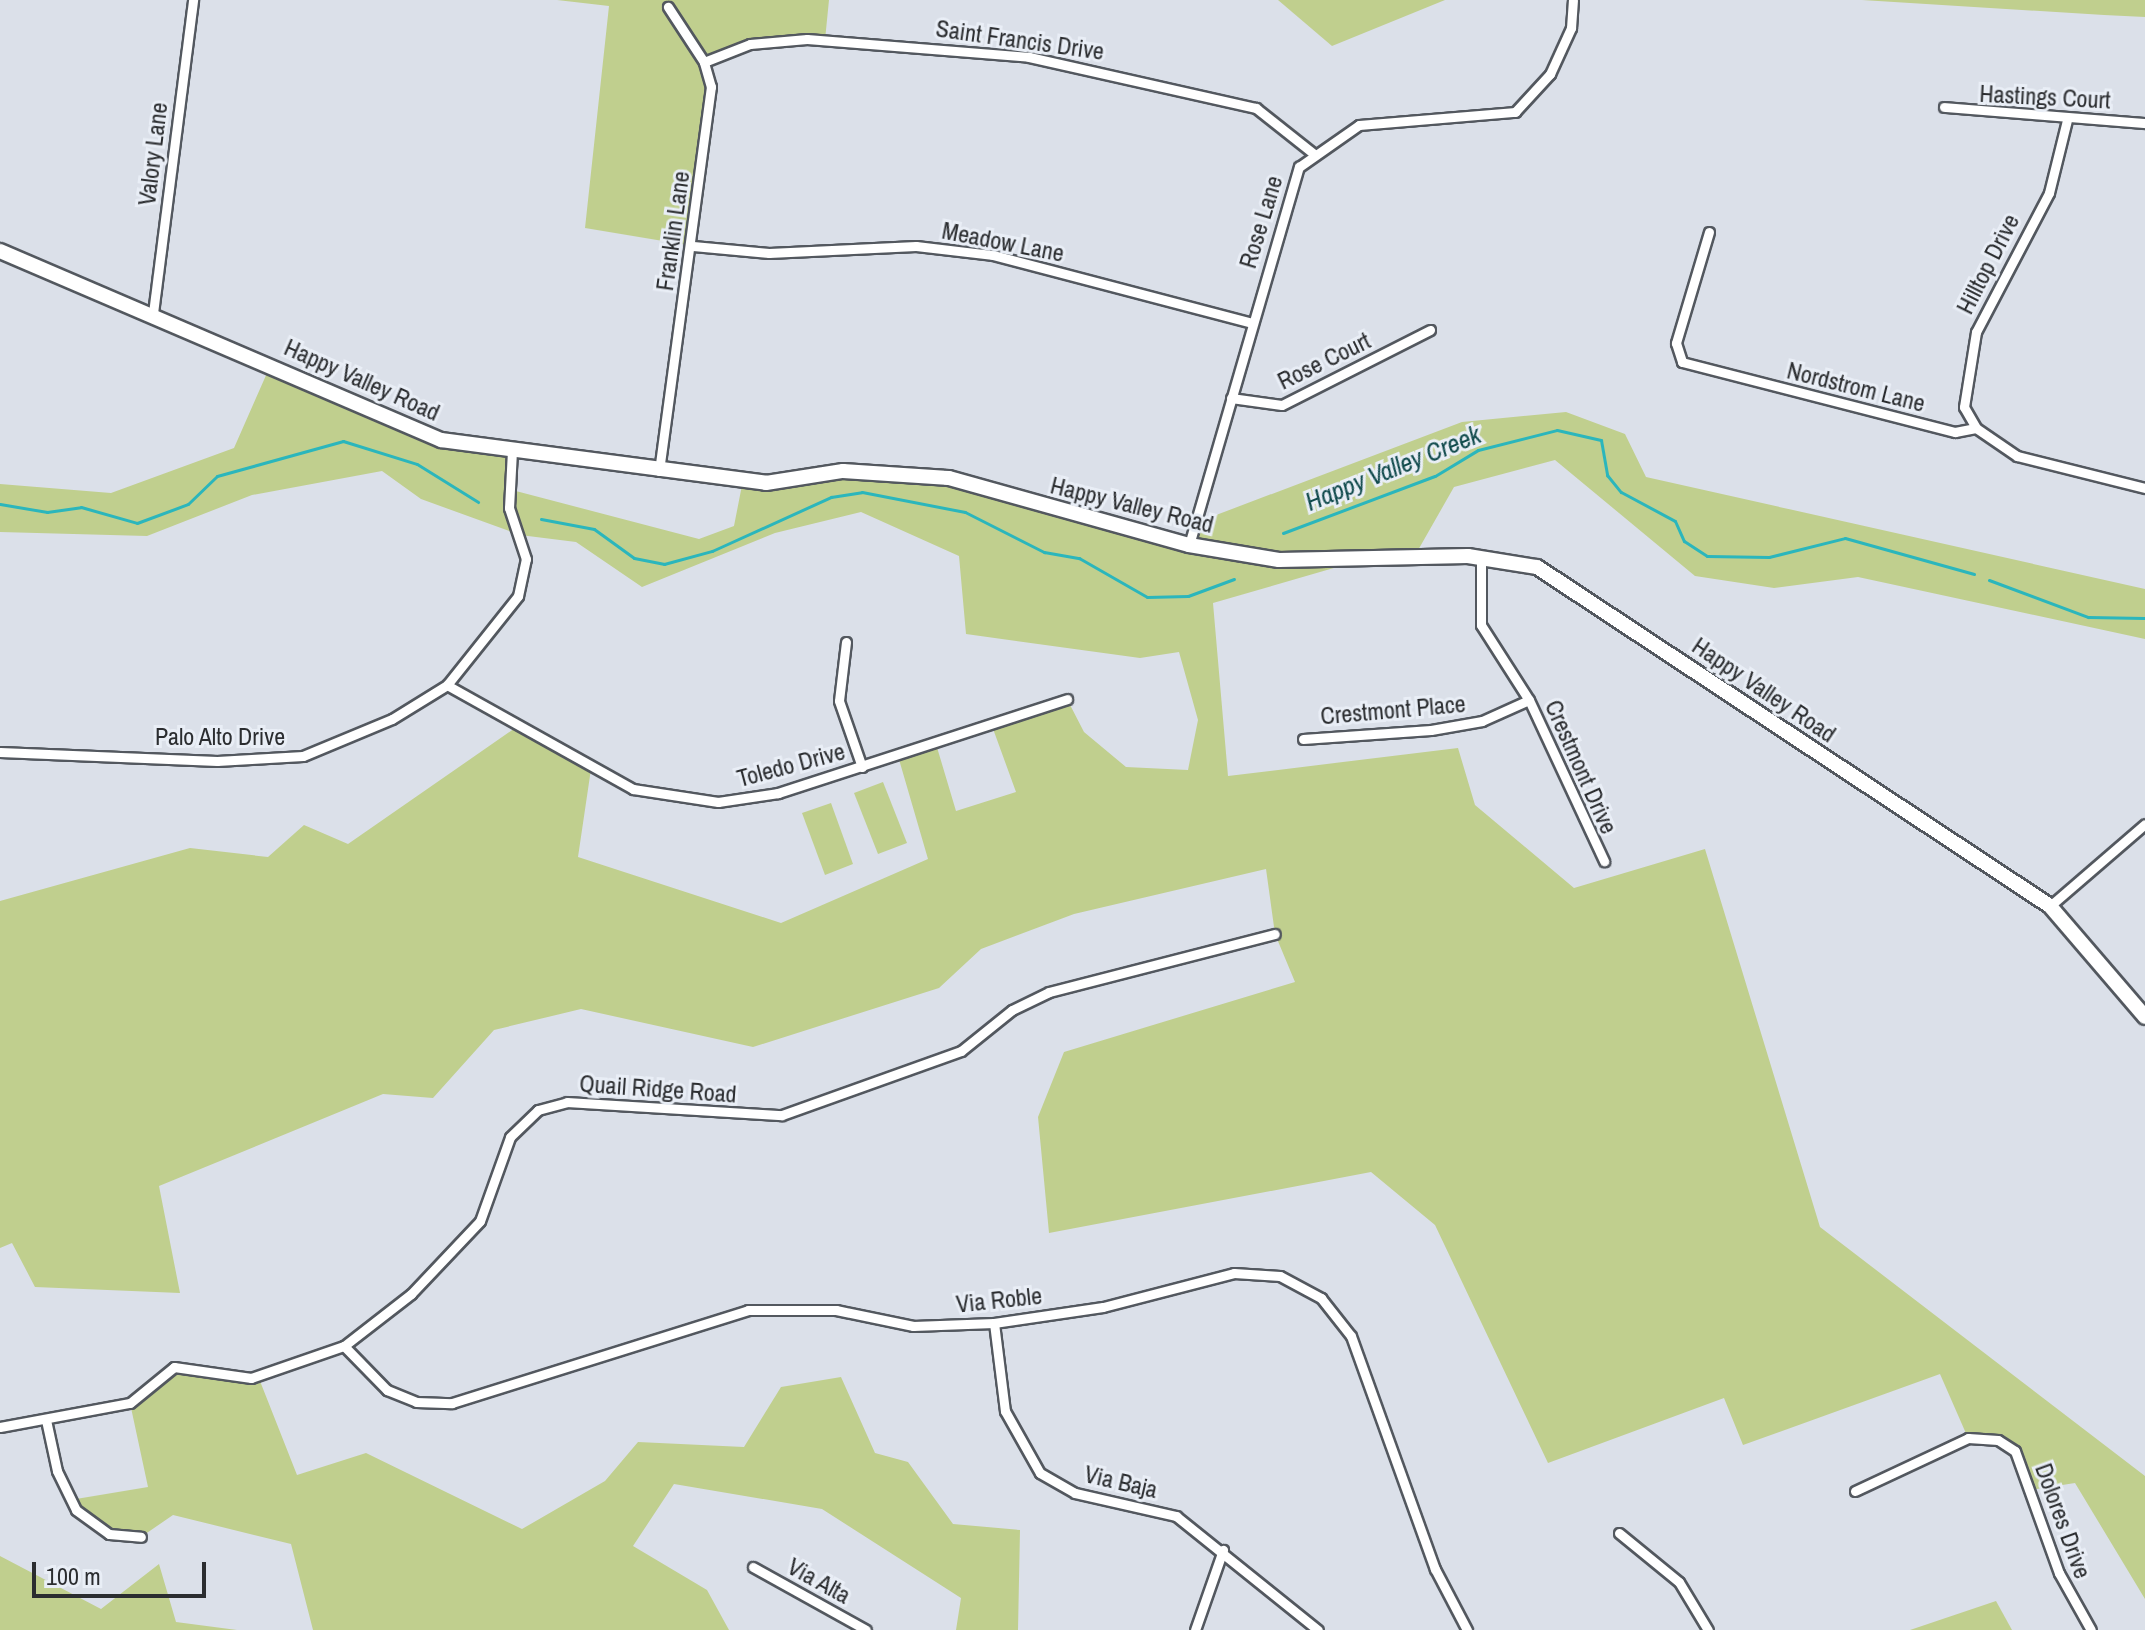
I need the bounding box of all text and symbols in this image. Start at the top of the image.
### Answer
street label: Saint Francis Drive [934,14,1106,66]
street label: Hastings Court [1979,79,2111,115]
street label: Valory Lane [132,101,174,207]
street label: Franklin Lane [650,169,696,293]
street label: Rose Lane [1233,172,1289,272]
street label: Hilltop Drive [1951,209,2025,319]
street label: Meadow Lane [940,216,1066,268]
street label: Rose Court [1273,326,1375,396]
street label: Happy Valley Road [280,333,444,427]
street label: Nordstrom Lane [1784,356,1928,418]
water label: Happy Valley Creek [1301,419,1485,517]
street label: Happy Valley Road [1047,471,1217,539]
street label: Happy Valley Road [1687,631,1841,749]
street label: Crestmont Place [1319,689,1467,731]
street label: Crestmont Drive [1539,696,1623,838]
street label: Palo Alto Drive [154,723,286,751]
street label: Toledo Drive [734,737,848,793]
street label: Quail Ridge Road [578,1069,738,1109]
street label: Via Roble [955,1281,1043,1319]
street label: Via Baja [1082,1460,1160,1504]
street label: Dolores Drive [2029,1460,2097,1582]
scale bar [36,1546,210,1596]
street label: Via Alta [782,1552,856,1610]
text: 100 m [46,1560,101,1592]

